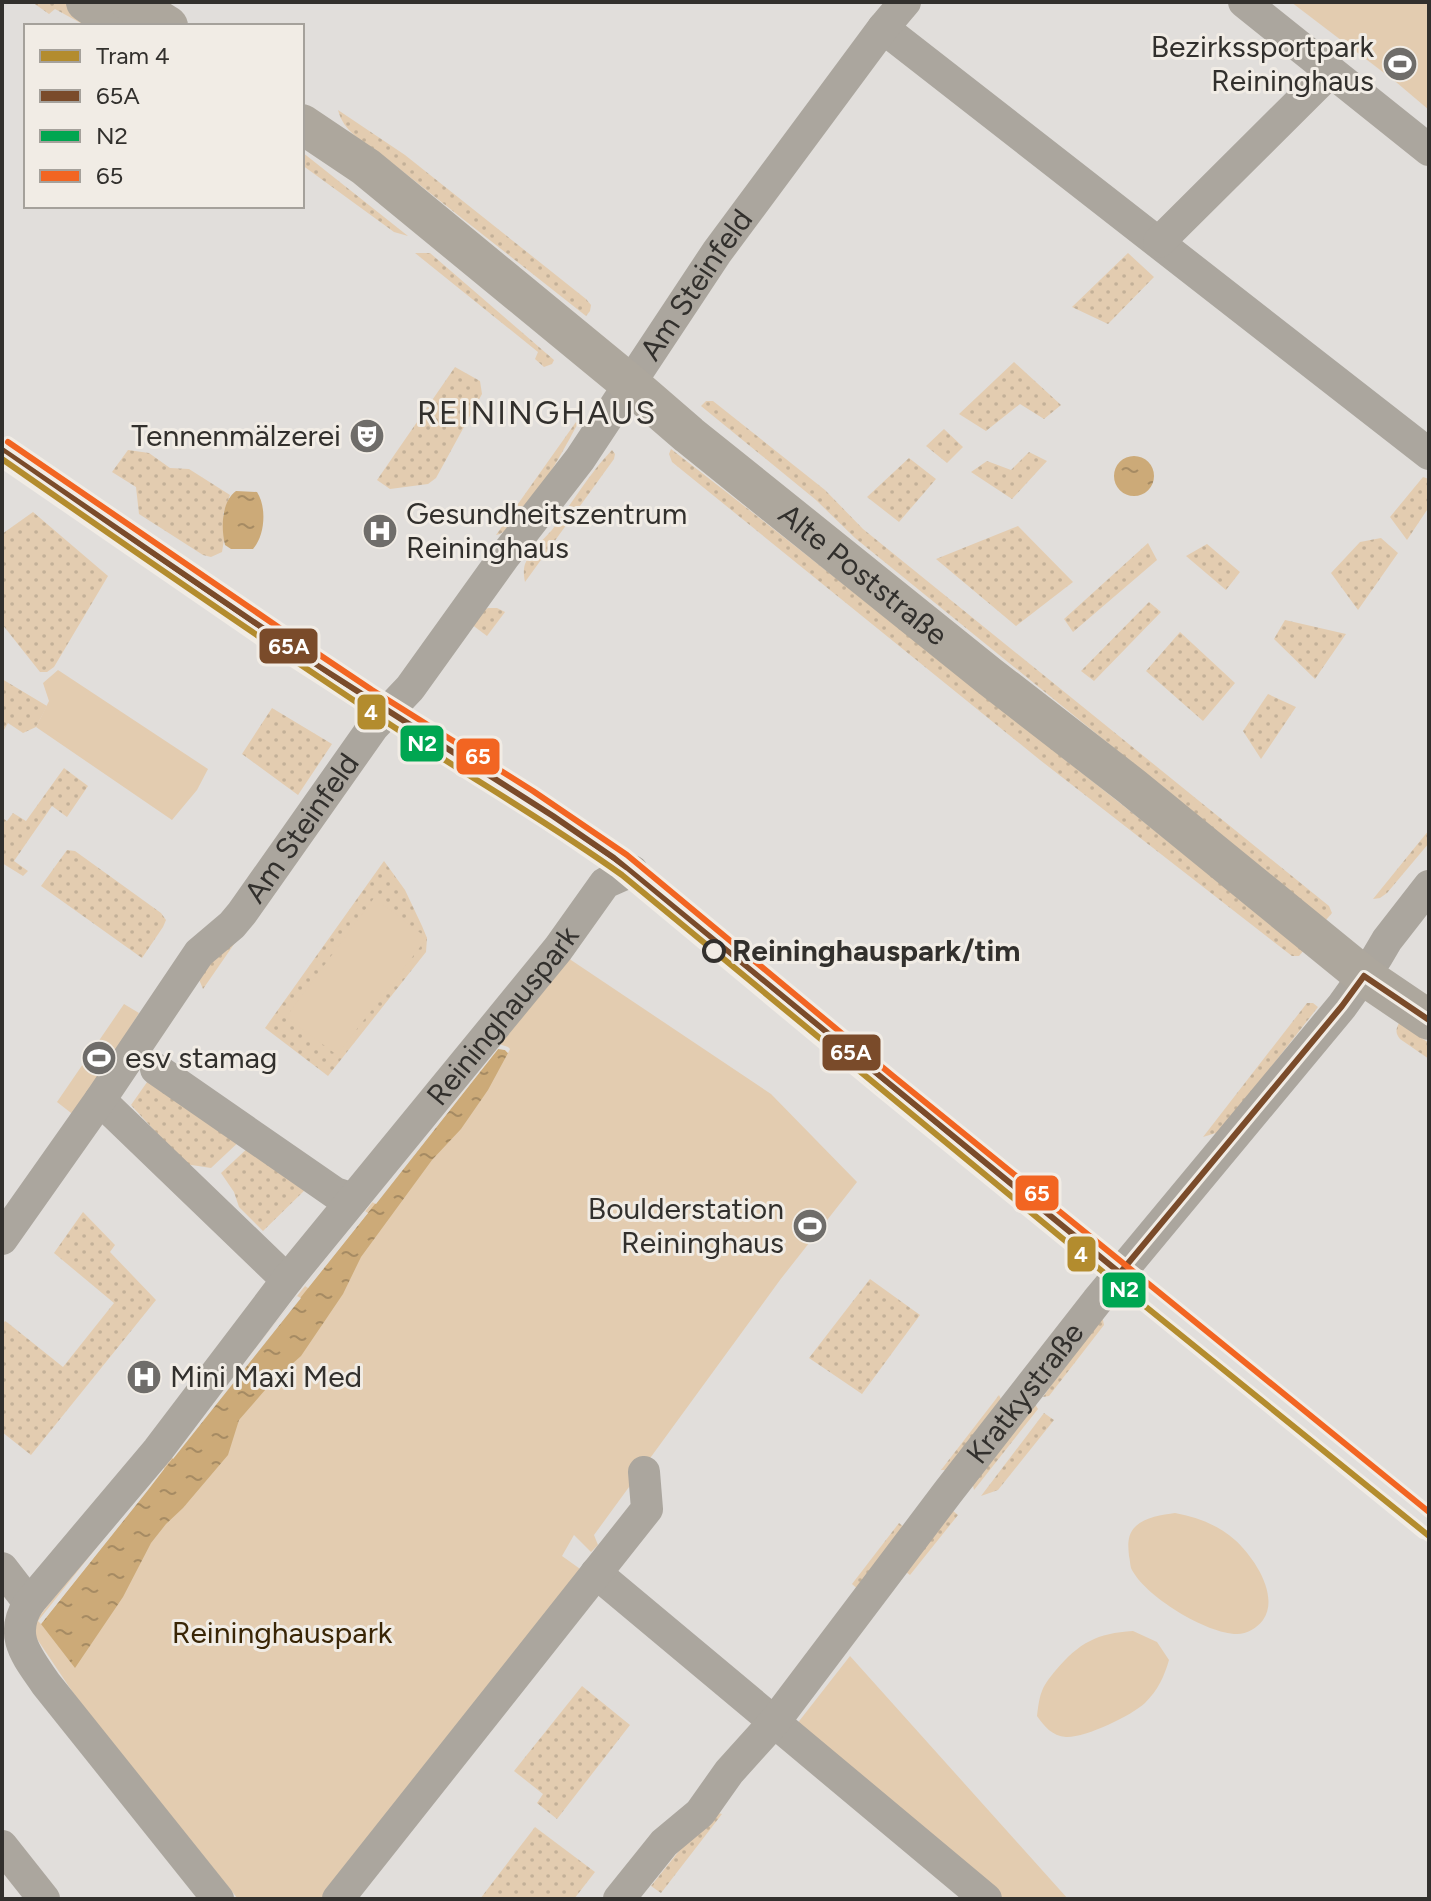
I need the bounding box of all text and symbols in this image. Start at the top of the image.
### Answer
legend [24,24,304,208]
place label: Bezirkssportpark Reininghaus [1151,28,1374,99]
text: Tram 4 [96,41,170,70]
sports icon: Bezirkssportpark Reininghaus [1381,45,1419,83]
text: 65A [96,81,140,110]
text: N2 [96,121,128,150]
text: 65 [96,161,123,190]
street label: Am Steinfeld [631,202,760,367]
district label: REININGHAUS [417,394,657,432]
place label: Tennenmälzerei [131,417,341,454]
theatre icon: Tennenmälzerei [348,417,386,455]
place label: Gesundheitszentrum Reininghaus [406,495,687,566]
street label: Alte Poststraße [771,495,955,653]
hospital icon: Gesundheitszentrum Reininghaus [361,512,399,550]
line badge: 65A [258,627,319,665]
text: 65A [268,633,310,660]
line badge: 4 [356,693,387,731]
text: 4 [364,699,378,726]
line badge: N2 [399,724,445,763]
text: N2 [407,730,437,757]
line badge: 65 [455,737,501,776]
text: 65 [465,743,491,770]
street label: Am Steinfeld [236,746,367,910]
street label: Reininghauspark [419,918,587,1113]
place label: Reininghauspark/tim [732,932,1020,969]
marker: Reininghauspark/tim [703,940,725,962]
line badge: 65A [821,1033,882,1072]
sports icon: esv stamag [80,1039,118,1077]
place label: esv stamag [125,1039,277,1076]
text: 65A [830,1039,872,1066]
line badge: 65 [1014,1174,1060,1212]
text: 65 [1024,1180,1050,1207]
place label: Boulderstation Reininghaus [588,1190,784,1261]
sports icon: Boulderstation Reininghaus [791,1207,829,1245]
line badge: 4 [1066,1235,1097,1273]
text: 4 [1074,1241,1088,1268]
line badge: N2 [1101,1271,1147,1309]
text: N2 [1109,1276,1139,1303]
street label: Kratkystraße [958,1315,1091,1471]
hospital icon: Mini Maxi Med [125,1358,163,1396]
place label: Mini Maxi Med [170,1358,362,1395]
park label: Reininghauspark [172,1614,393,1651]

